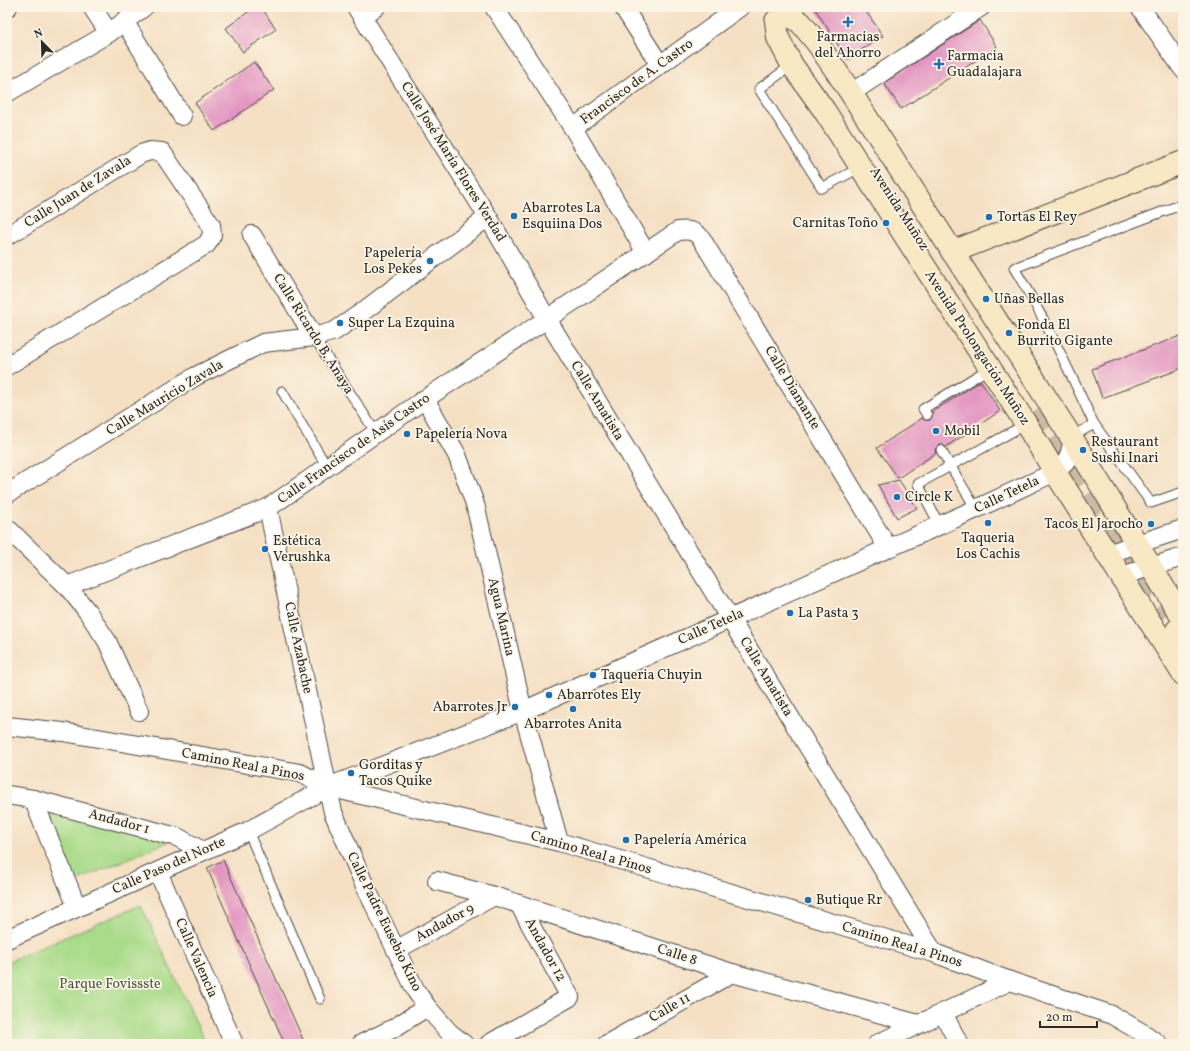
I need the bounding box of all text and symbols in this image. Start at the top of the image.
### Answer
marker: Farmacias del Ahorro [843,17,853,27]
north arrow [22,22,62,62]
text: N [32,26,45,43]
place label: Farmacias del Ahorro [815,28,881,63]
street label: Francisco de A. Castro [577,35,697,129]
place label: Farmacia Guadalajara [947,47,1022,82]
marker: Farmacia Guadalajara [934,59,944,69]
street label: Calle José María Flores Verdad [396,78,510,246]
street label: Calle Juan de Zavala [21,151,135,233]
street label: Avenida Muñoz [865,163,933,255]
place label: Abarrotes La Esquiina Dos [522,199,602,234]
place label: Tortas El Rey [997,208,1077,227]
marker: Abarrotes La Esquiina Dos [509,211,519,221]
marker: Tortas El Rey [984,212,994,222]
place label: Carnitas Toño [793,214,878,233]
marker: Carnitas Toño [881,218,891,228]
place label: Papelería Los Pekes [363,244,422,279]
marker: Papelería Los Pekes [425,256,435,266]
street label: Avenida Prolongación Muñoz [920,267,1034,429]
street label: Calle Ricardo B. Anaya [268,270,358,398]
place label: Uñas Bellas [994,290,1064,309]
marker: Uñas Bellas [981,294,991,304]
place label: Super La Ezquina [348,314,455,333]
place label: Fonda El Burrito Gigante [1017,316,1113,351]
marker: Super La Ezquina [335,318,345,328]
marker: Fonda El Burrito Gigante [1004,328,1014,338]
street label: Calle Diamante [760,343,825,434]
street label: Calle Mauricio Zavala [103,355,227,441]
street label: Calle Amatista [566,358,628,444]
street label: Calle Francisco de Asís Castro [274,389,434,509]
place label: Mobil [944,422,980,441]
place label: Papelería Nova [415,425,508,444]
marker: Mobil [931,426,941,436]
marker: Papelería Nova [402,429,412,439]
place label: Restaurant Sushi Inari [1091,433,1159,468]
marker: Restaurant Sushi Inari [1078,445,1088,455]
street label: Calle Tetela [971,472,1043,518]
place label: Circle K [905,488,954,507]
marker: Circle K [892,492,902,502]
place label: Tacos El Jarocho [1044,515,1143,534]
marker: Taqueria Los Cachis [983,518,993,528]
marker: Tacos El Jarocho [1146,519,1156,529]
place label: Taqueria Los Cachis [956,529,1020,564]
place label: Estética Verushka [273,532,331,567]
marker: Estética Verushka [260,544,270,554]
street label: Agua Marina [483,576,519,658]
street label: Calle Azabache [279,600,317,696]
street label: Calle Tetela [675,604,747,650]
place label: La Pasta 3 [798,604,859,623]
marker: La Pasta 3 [785,608,795,618]
street label: Calle Amatista [735,634,797,720]
place label: Taqueria Chuyin [601,666,702,685]
marker: Taqueria Chuyin [588,670,598,680]
place label: Abarrotes Ely [557,686,641,705]
marker: Abarrotes Ely [544,690,554,700]
place label: Abarrotes Jr [433,698,507,717]
marker: Abarrotes Jr [510,702,520,712]
marker: Abarrotes Anita [568,704,578,714]
place label: Abarrotes Anita [524,715,622,734]
street label: Camino Real a Pinos [180,744,306,786]
place label: Gorditas y Tacos Quike [359,756,433,791]
marker: Gorditas y Tacos Quike [346,768,356,778]
street label: Andador 1 [86,805,152,839]
street label: Camino Real a Pinos [528,827,654,879]
place label: Papelería América [634,831,747,850]
street label: Calle Paso del Norte [109,832,229,899]
marker: Papelería América [621,835,631,845]
street label: Calle Padre Eusebio Kino [342,849,426,995]
place label: Butique Rr [816,891,882,910]
marker: Butique Rr [803,895,813,905]
street label: Andador 9 [412,899,478,947]
street label: Calle Valencia [170,915,222,1001]
street label: Andador 12 [520,915,570,985]
street label: Camino Real a Pinos [839,918,965,972]
street label: Calle 8 [655,940,699,970]
park label: Parque Fovissste [59,975,161,994]
street label: Calle 11 [646,989,694,1027]
scale bar [1040,1003,1097,1029]
text: 20 m [1046,1010,1073,1026]

